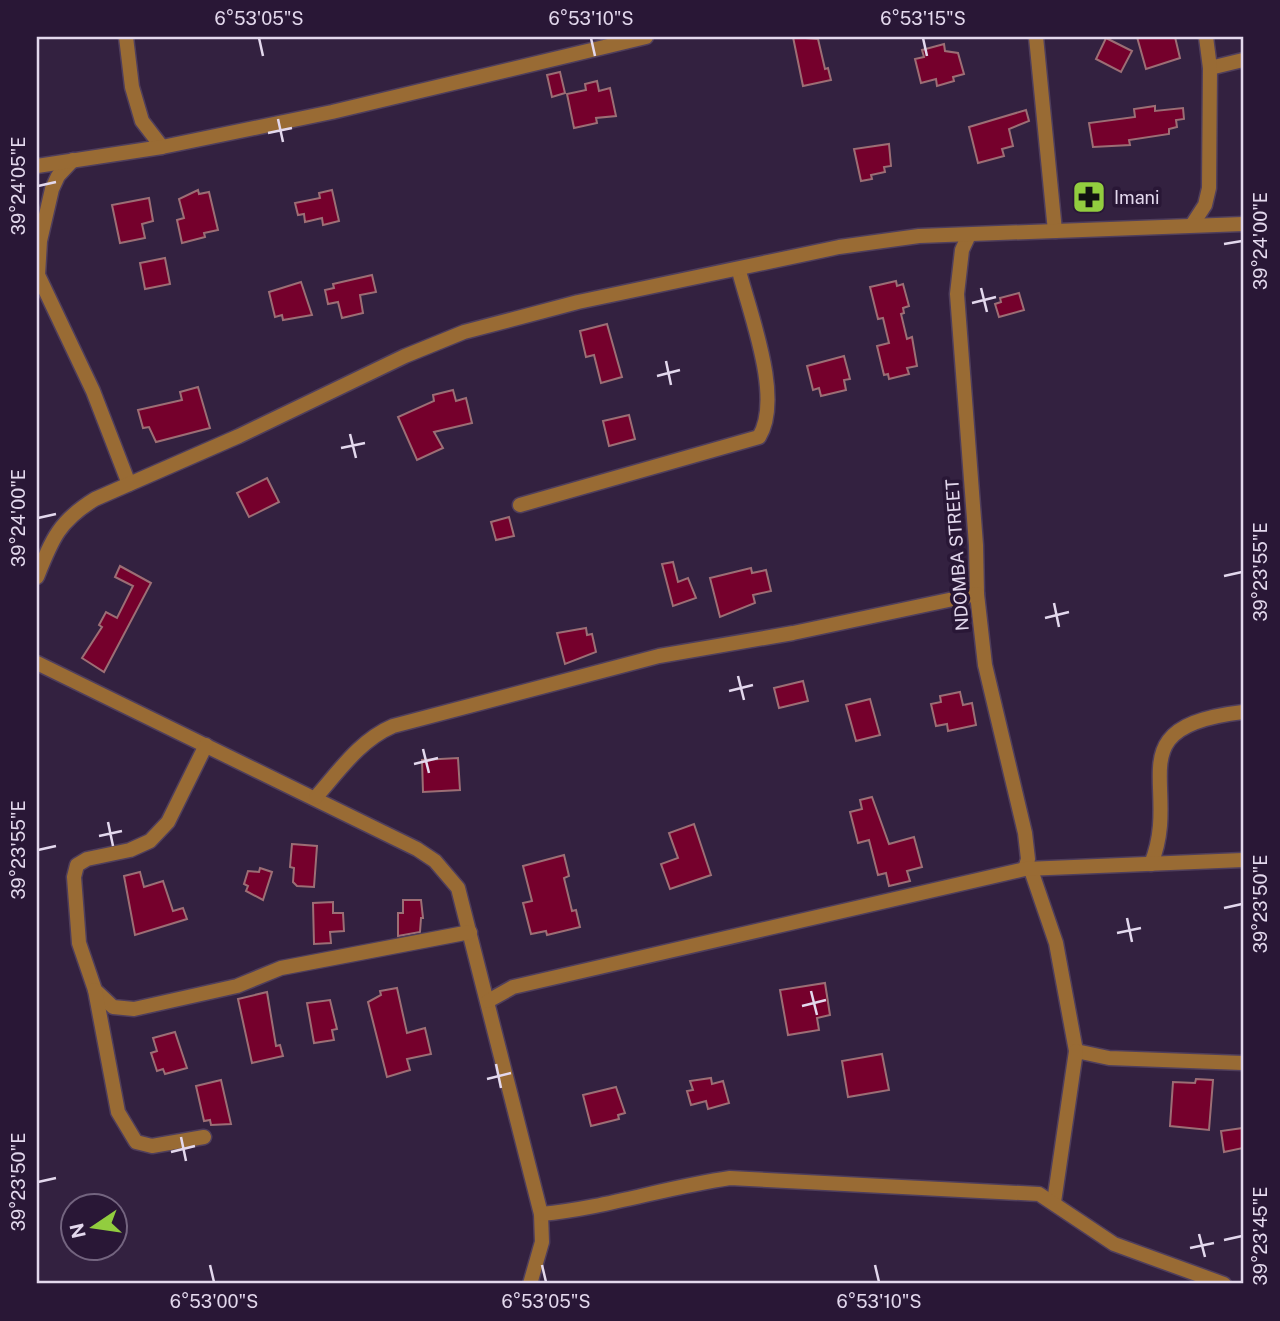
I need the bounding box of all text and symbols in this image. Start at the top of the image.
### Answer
text: 6°53'05"S [214,8,304,29]
text: 6°53'10"S [549,8,633,29]
text: 6°53'15"S [880,8,966,29]
text: 39°24'05"E [8,137,29,235]
pharmacy icon: Imani [1070,178,1108,216]
place label: Imani [1114,187,1159,208]
text: 39°24'00"E [1250,192,1271,290]
text: 39°24'00"E [8,469,29,567]
street label: NDOMBA STREET [941,478,973,632]
text: 39°23'55"E [1250,522,1271,622]
text: 39°23'55"E [8,800,29,900]
text: 39°23'50"E [1250,855,1271,953]
text: 39°23'50"E [8,1133,29,1231]
text: 39°23'45"E [1250,1187,1271,1285]
north arrow [60,1192,130,1262]
text: N [65,1221,90,1241]
text: 6°53'00"S [170,1291,258,1312]
text: 6°53'05"S [501,1291,591,1312]
text: 6°53'10"S [837,1291,921,1312]

